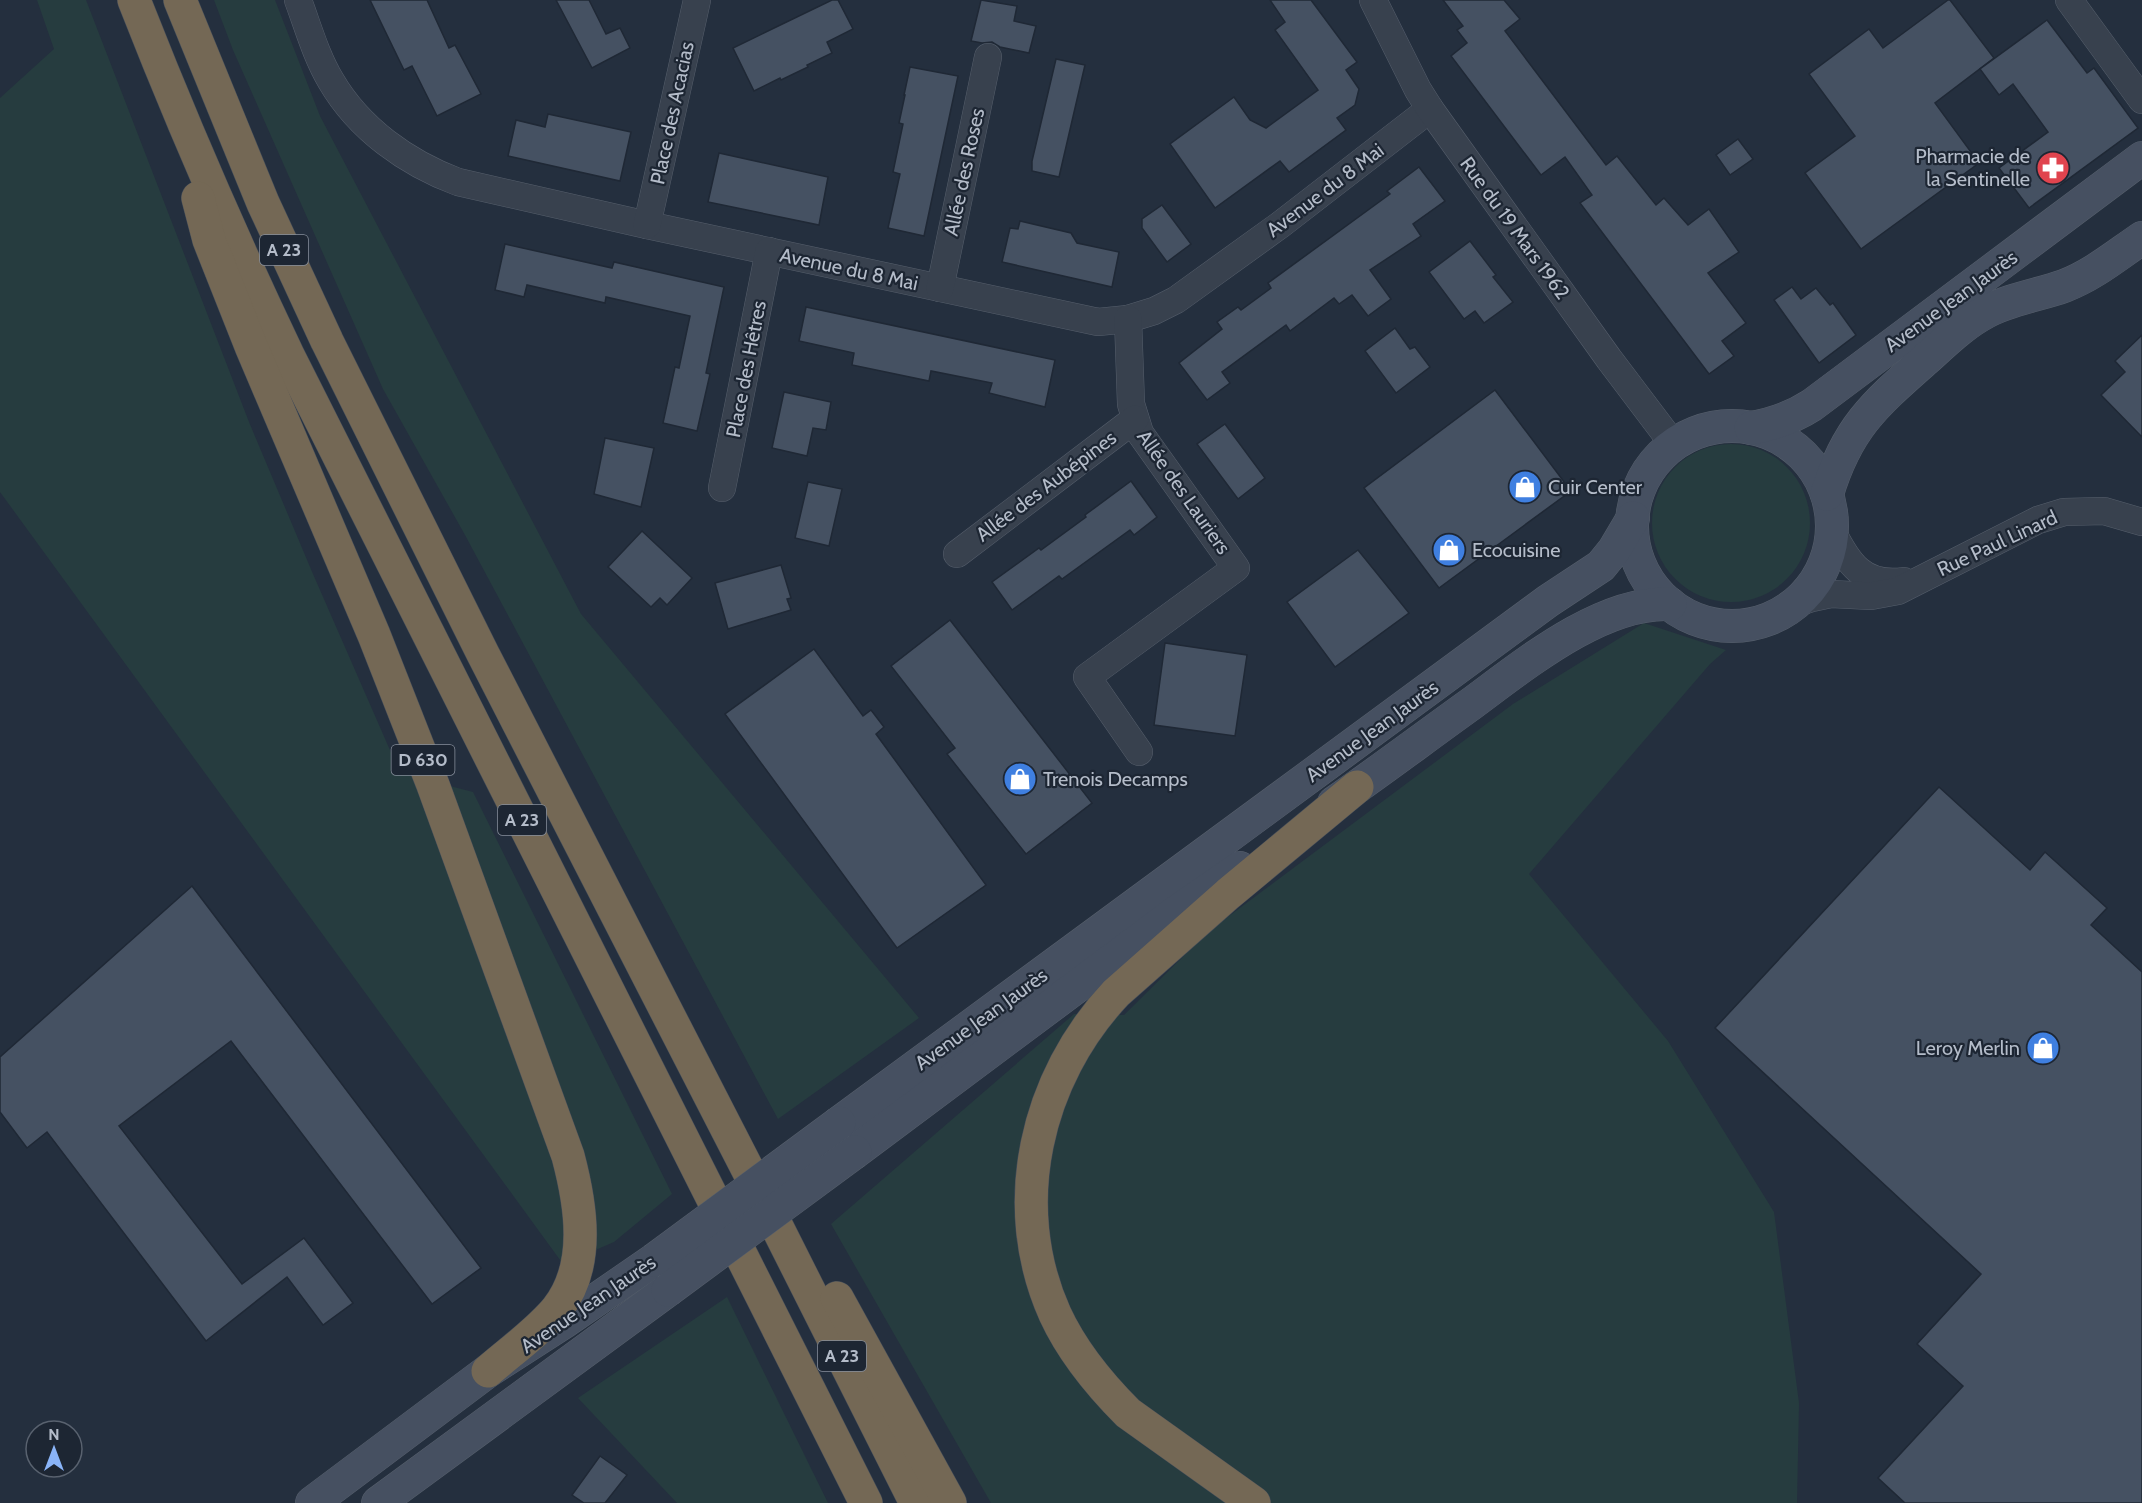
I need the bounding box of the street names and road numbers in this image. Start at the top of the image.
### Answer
street label: Place des Acacias [645,39,699,187]
street label: Allée des Roses [939,106,989,238]
street label: Avenue du 8 Mai [1262,138,1388,242]
street label: Rue du 19 Mars 1962 [1455,152,1575,304]
road number: A 23 [260,235,308,265]
street label: Avenue du 8 Mai [778,243,920,295]
street label: Avenue Jean Jaurès [1880,245,2022,357]
street label: Place des Hêtres [721,299,771,439]
street label: Allée des Aubépines [971,425,1121,547]
street label: Allée des Lauriers [1132,425,1236,559]
street label: Rue Paul Linard [1933,505,2061,581]
street label: Avenue Jean Jaurès [1301,675,1443,787]
road number: D 630 [392,745,454,775]
road number: A 23 [498,805,546,835]
street label: Avenue Jean Jaurès [910,963,1052,1075]
street label: Avenue Jean Jaurès [516,1250,660,1358]
road number: A 23 [818,1341,866,1371]

